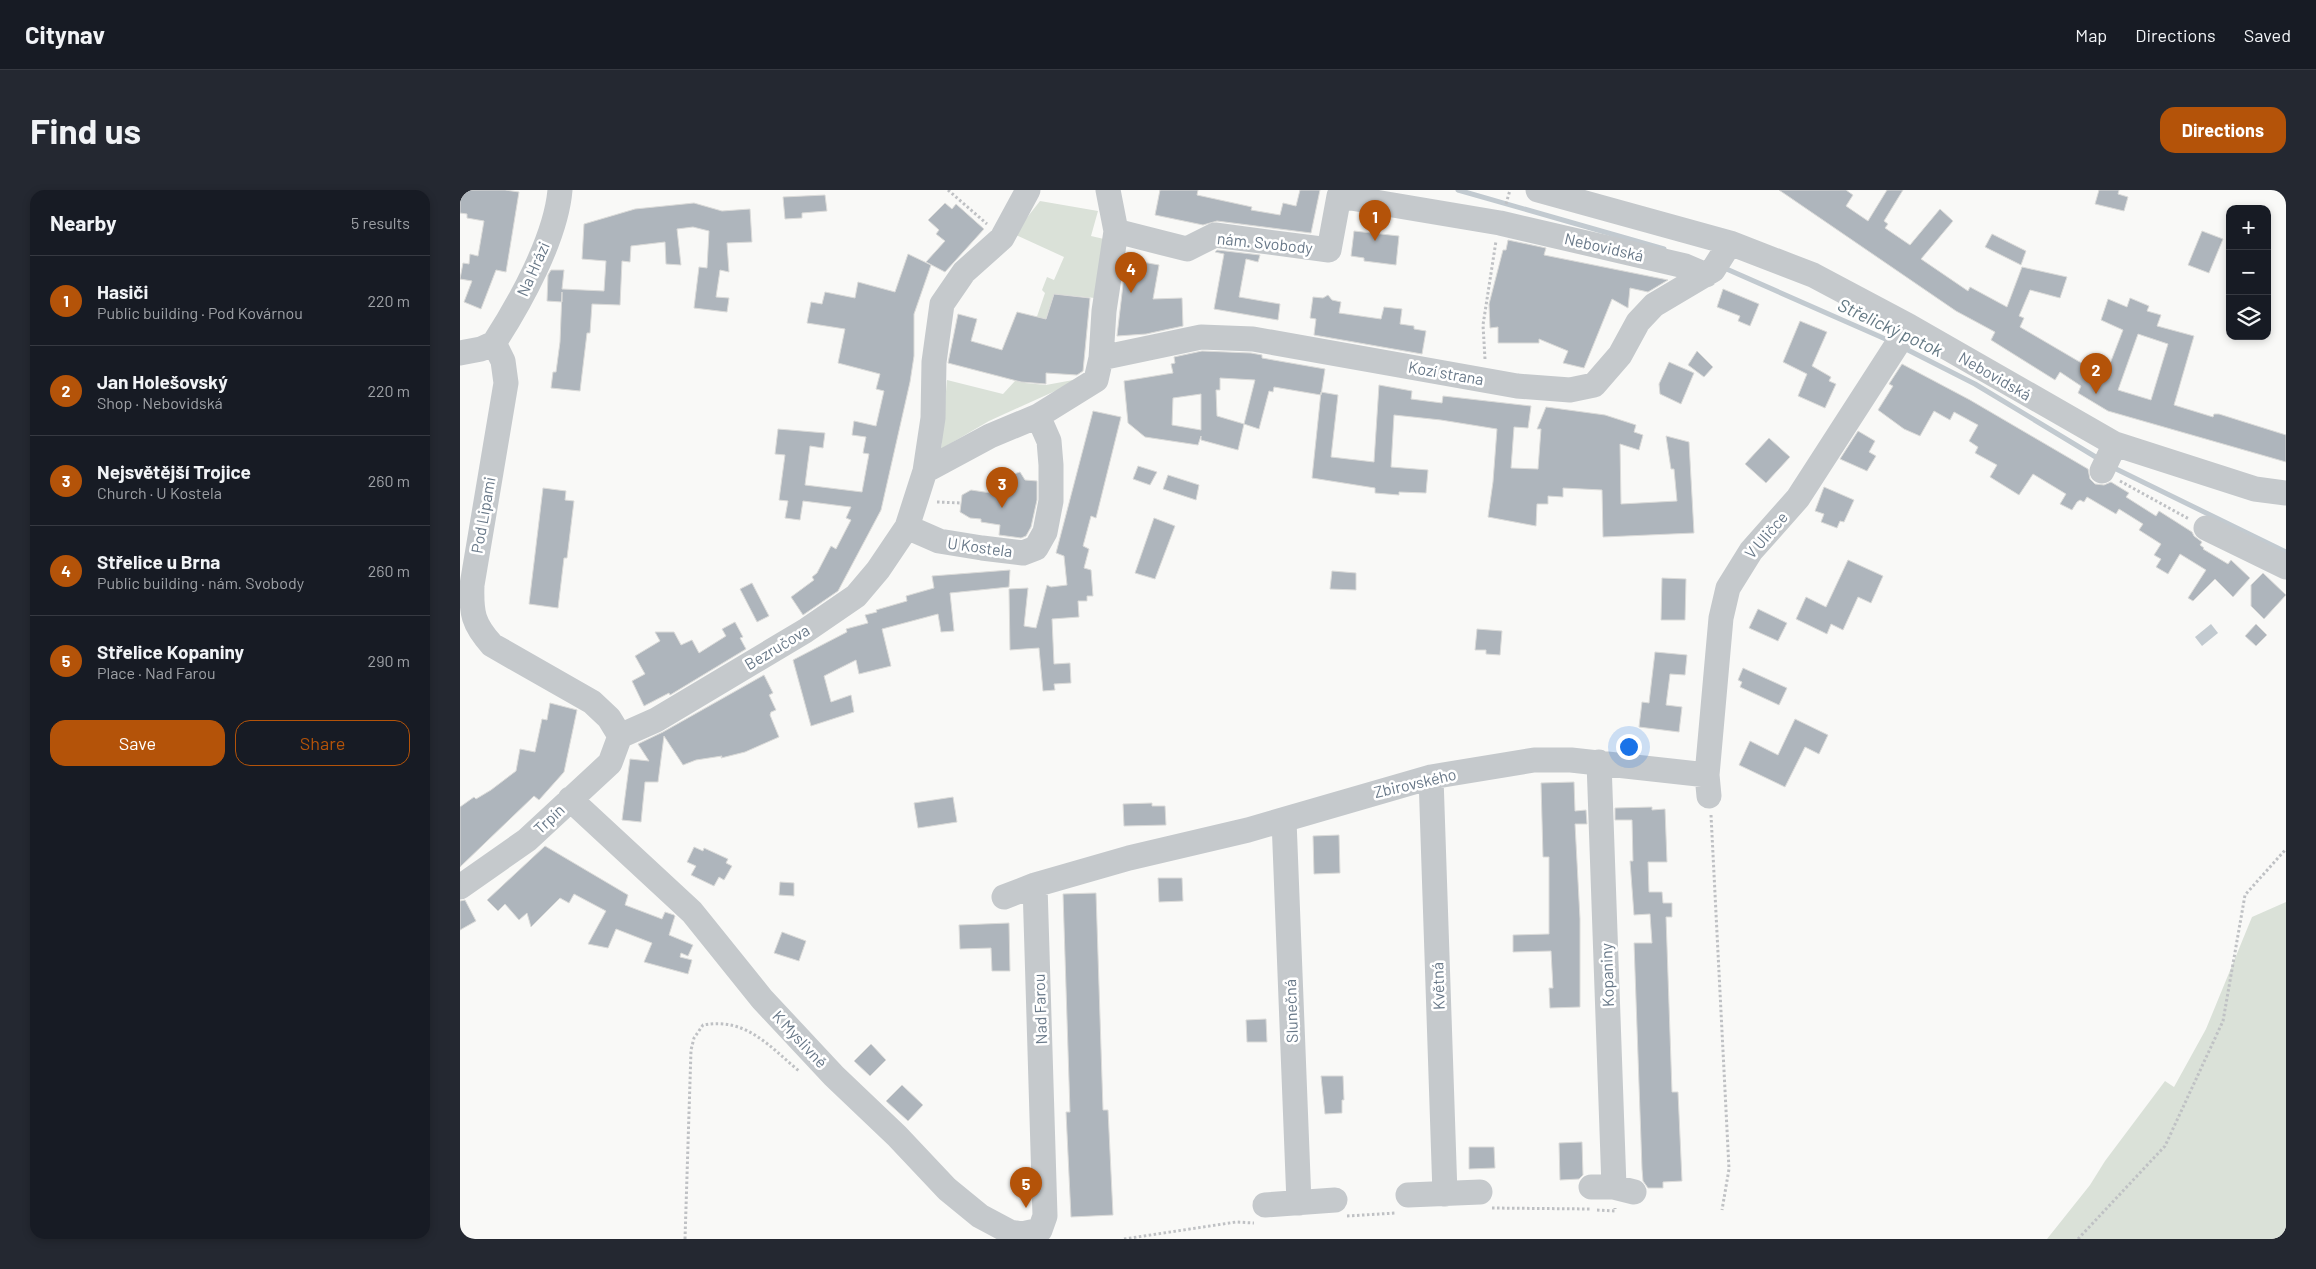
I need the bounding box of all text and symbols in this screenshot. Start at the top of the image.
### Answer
text: Citynav [25,20,105,49]
text: Map [2075,24,2107,46]
text: Directions [2135,24,2216,46]
text: Saved [2244,24,2291,46]
button: Directions [2160,107,2286,153]
text: Find us [30,109,141,151]
pin: 1 [1359,200,1391,241]
map controls [2226,205,2271,340]
button: + [2226,205,2271,250]
text: Nearby [50,210,116,235]
text: 5 results [351,213,410,232]
street label: nám. Svobody [1216,228,1314,257]
street label: Nebovidská [1563,228,1645,265]
street label: Na Hrázi [512,239,553,299]
button: − [2226,250,2271,295]
pin: 4 [1115,252,1147,293]
text: Hasiči [97,280,148,303]
text: 1 [63,291,69,310]
text: 220 m [367,291,410,310]
water label: Střelický potok [1834,293,1947,361]
button: layers [2226,295,2271,340]
text: Public building · Pod Kovárnou [97,303,303,322]
street label: Nebovidská [1956,347,2035,404]
pin: 2 [2080,353,2112,394]
street label: Kozí strana [1407,357,1485,388]
text: Jan Holešovský [97,370,228,393]
text: 2 [62,381,70,400]
text: 220 m [367,381,410,400]
text: Shop · Nebovidská [97,393,223,412]
text: Nejsvětější Trojice [97,460,251,483]
pin: 3 [986,467,1018,508]
text: 3 [62,471,70,490]
text: 260 m [368,471,410,490]
street label: Pod Lipami [466,475,499,555]
text: Church · U Kostela [97,483,222,502]
street label: V Uličce [1740,507,1791,562]
street label: U Kostela [946,533,1014,560]
text: Střelice u Brna [97,550,220,573]
text: 4 [61,561,71,580]
text: 260 m [368,561,410,580]
text: Public building · nám. Svobody [97,573,304,592]
street label: Bezručova [741,620,813,673]
text: Střelice Kopaniny [97,640,244,663]
text: 5 [62,651,70,670]
text: 290 m [368,651,410,670]
text: Place · Nad Farou [97,663,216,682]
button: Save [50,720,225,766]
button: Share [235,720,410,766]
your location [1616,734,1642,760]
street label: Zbirovského [1372,764,1458,801]
street label: Trpín [529,800,568,837]
street label: Kopaniny [1596,942,1617,1007]
street label: Květná [1427,962,1448,1010]
street label: Nad Farou [1029,973,1050,1045]
street label: Slunečná [1280,979,1301,1043]
street label: K Myslivně [769,1006,832,1071]
pin: 5 [1010,1167,1042,1208]

